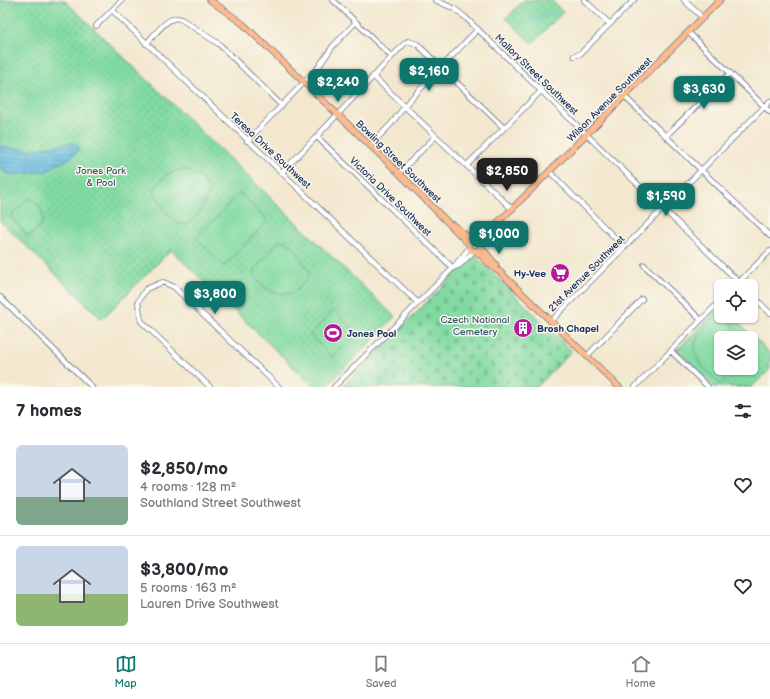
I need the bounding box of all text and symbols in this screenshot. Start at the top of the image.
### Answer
street label: Mallory Street Southwest [492,32,580,118]
street label: Wilson Avenue Southwest [565,55,654,144]
pin: $2,160 [396,58,462,92]
text: $2,160 [409,63,449,79]
pin: $2,240 [305,69,371,103]
text: $2,240 [317,74,359,90]
pin: $3,630 [671,76,737,110]
text: $3,630 [683,81,725,97]
street label: Teresa Drive Southwest [228,110,313,191]
street label: Bowling Street Southwest [353,118,443,206]
street label: Victoria Drive Southwest [347,155,434,239]
pin: $2,850 [474,158,540,192]
text: $2,850 [486,163,528,179]
park label: Jones Park & Pool [76,165,126,189]
pin: $1,590 [633,183,699,217]
text: $1,590 [646,188,686,204]
pin: $1,000 [466,221,532,255]
text: $1,000 [478,226,520,242]
street label: 21st Avenue Southwest [546,233,627,314]
supermarket icon: Hy-Vee [549,262,571,284]
place label: Hy-Vee [514,268,546,280]
map controls [714,279,758,375]
button: locate [714,279,758,323]
pin: $3,800 [182,281,248,315]
text: $3,800 [193,286,237,302]
park label: Czech National Cemetery [440,314,510,338]
building icon: Brosh Chapel [512,317,534,339]
sports icon: Jones Pool [322,322,344,344]
place label: Brosh Chapel [537,323,599,335]
place label: Jones Pool [347,328,396,340]
button: layers [714,331,758,375]
icon: filters [732,400,754,422]
text: 7 homes [16,401,82,421]
text: $2,850/mo [140,459,228,479]
icon: home [48,461,96,509]
icon: heart [732,474,754,496]
text: 4 rooms · 128 m² [140,479,236,495]
text: Southland Street Southwest [140,495,301,511]
text: $3,800/mo [140,560,228,580]
icon: home [48,562,96,610]
icon: heart [732,575,754,597]
text: 5 rooms · 163 m² [140,580,237,596]
text: Lauren Drive Southwest [140,596,279,612]
tab: Map [115,653,137,690]
tab: Saved [366,653,397,690]
tab: Home [626,653,655,690]

